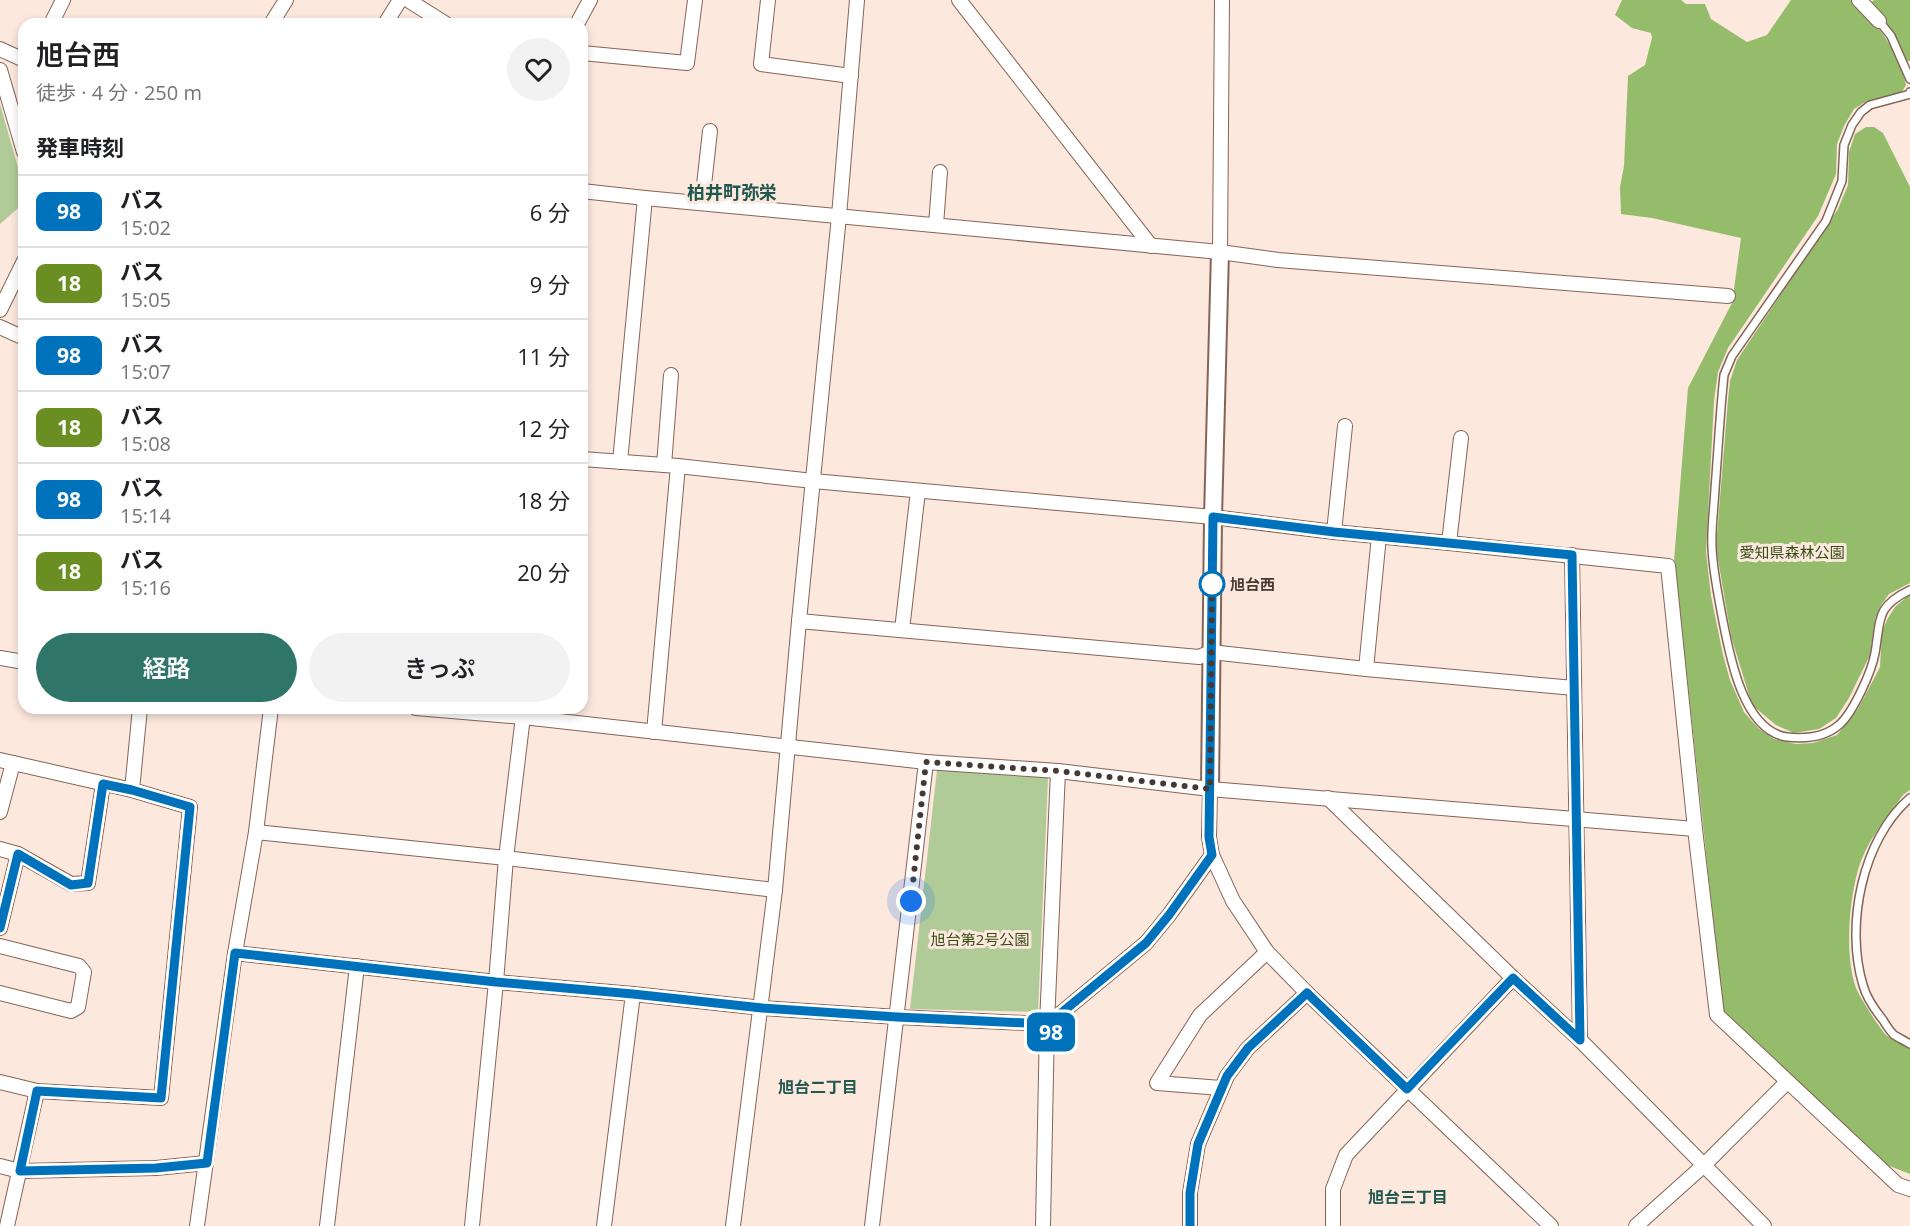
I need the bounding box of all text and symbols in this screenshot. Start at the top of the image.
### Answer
text: 旭台西 [36,35,120,73]
button: heart [507,38,570,101]
text: 徒歩 · 4 分 · 250 m [36,79,202,106]
text: 発車時刻 [36,132,124,162]
district label: 柏井町弥栄 [687,180,777,204]
text: バス [120,184,164,214]
text: 98 [57,197,81,225]
text: 6 分 [530,197,570,227]
text: 15:02 [120,214,171,241]
text: バス [120,256,164,286]
text: 18 [57,269,81,297]
text: 9 分 [530,269,570,299]
text: 15:05 [120,286,171,313]
text: バス [120,328,164,358]
text: 98 [57,341,81,369]
text: 11 分 [517,341,570,371]
text: 15:07 [120,358,171,385]
text: バス [120,400,164,430]
text: 18 [57,413,81,441]
text: 12 分 [517,413,570,443]
text: 15:08 [120,430,171,457]
text: バス [120,472,164,502]
text: 98 [57,485,81,513]
text: 18 分 [517,485,570,515]
text: 15:14 [120,502,171,529]
park label: 愛知県森林公園 [1739,542,1845,562]
text: バス [120,544,164,574]
text: 18 [57,557,81,585]
text: 20 分 [517,557,570,587]
marker: 旭台西 [1199,571,1225,597]
text: 15:16 [120,574,171,601]
place label: 旭台西 [1230,574,1275,594]
button: 経路 [36,633,297,702]
button: きっぷ [309,633,570,702]
your location [896,886,926,916]
park label: 旭台第2号公園 [931,929,1029,949]
line badge: 98 [1024,1012,1078,1052]
text: 98 [1039,1018,1063,1046]
district label: 旭台二丁目 [778,1076,858,1098]
district label: 旭台三丁目 [1368,1186,1448,1208]

